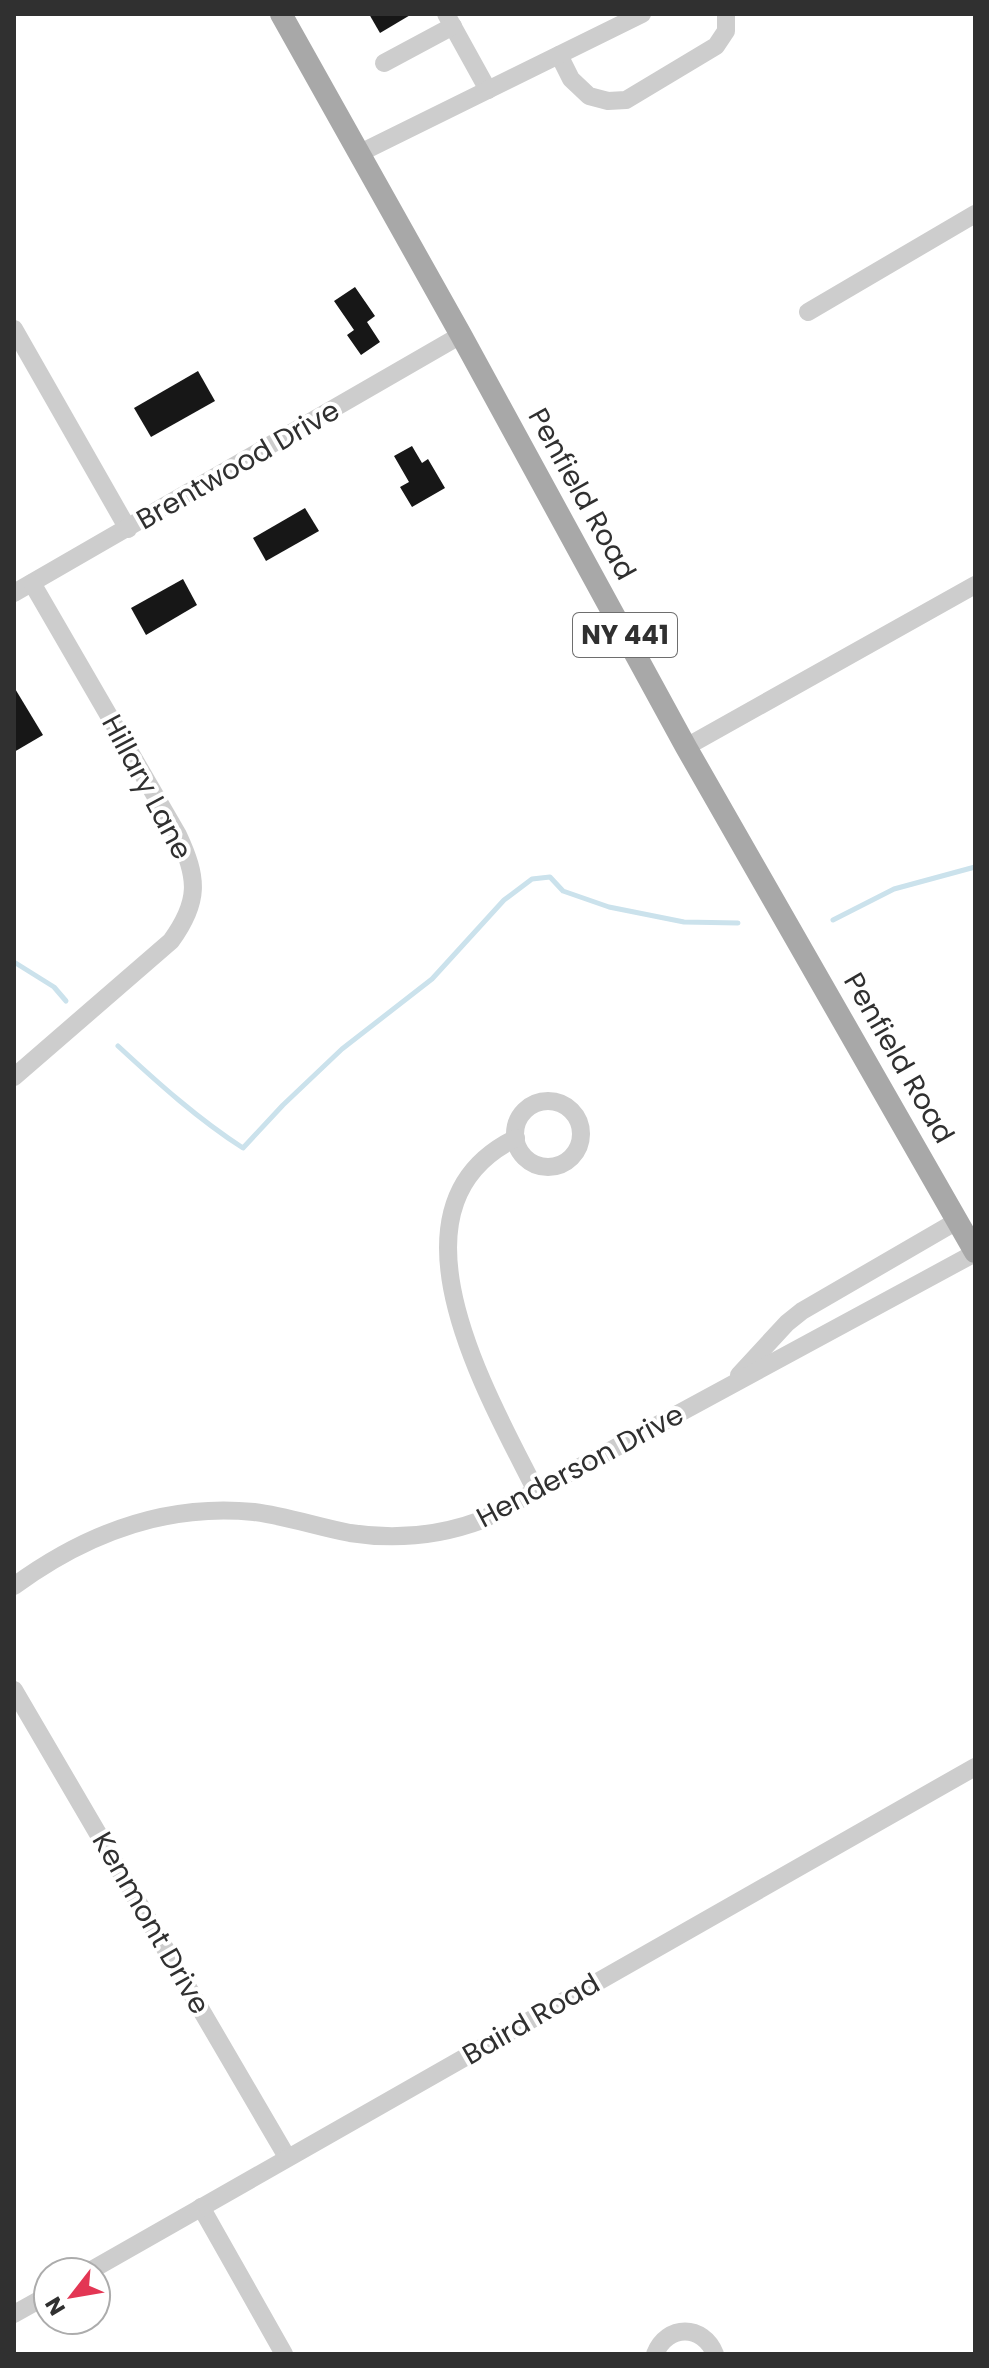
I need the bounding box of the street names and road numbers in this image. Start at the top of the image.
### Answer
street label: Brentwood Drive [129,391,347,539]
street label: Penfield Road [519,401,645,587]
road number: NY 441 [573,613,677,657]
street label: Hillary Lane [92,708,202,866]
street label: Penfield Road [834,966,964,1150]
street label: Henderson Drive [470,1395,690,1537]
street label: Kenmont Drive [83,1825,219,2021]
street label: Baird Road [455,1964,607,2074]

